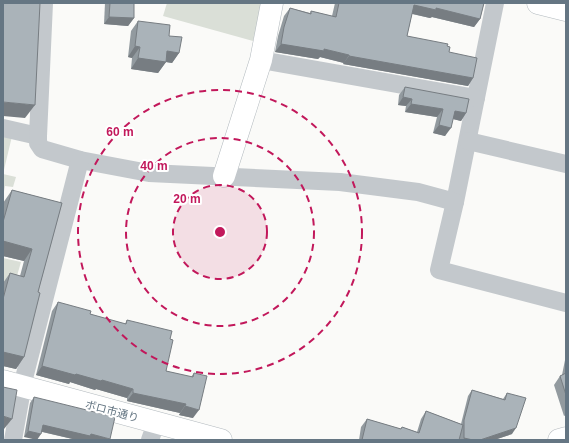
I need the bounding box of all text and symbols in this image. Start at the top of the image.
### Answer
text: 60 m [106,125,134,139]
text: 40 m [140,159,168,173]
text: 20 m [173,192,201,206]
centre of rings [213,225,227,239]
street label: ボロ市通り [84,398,140,424]

